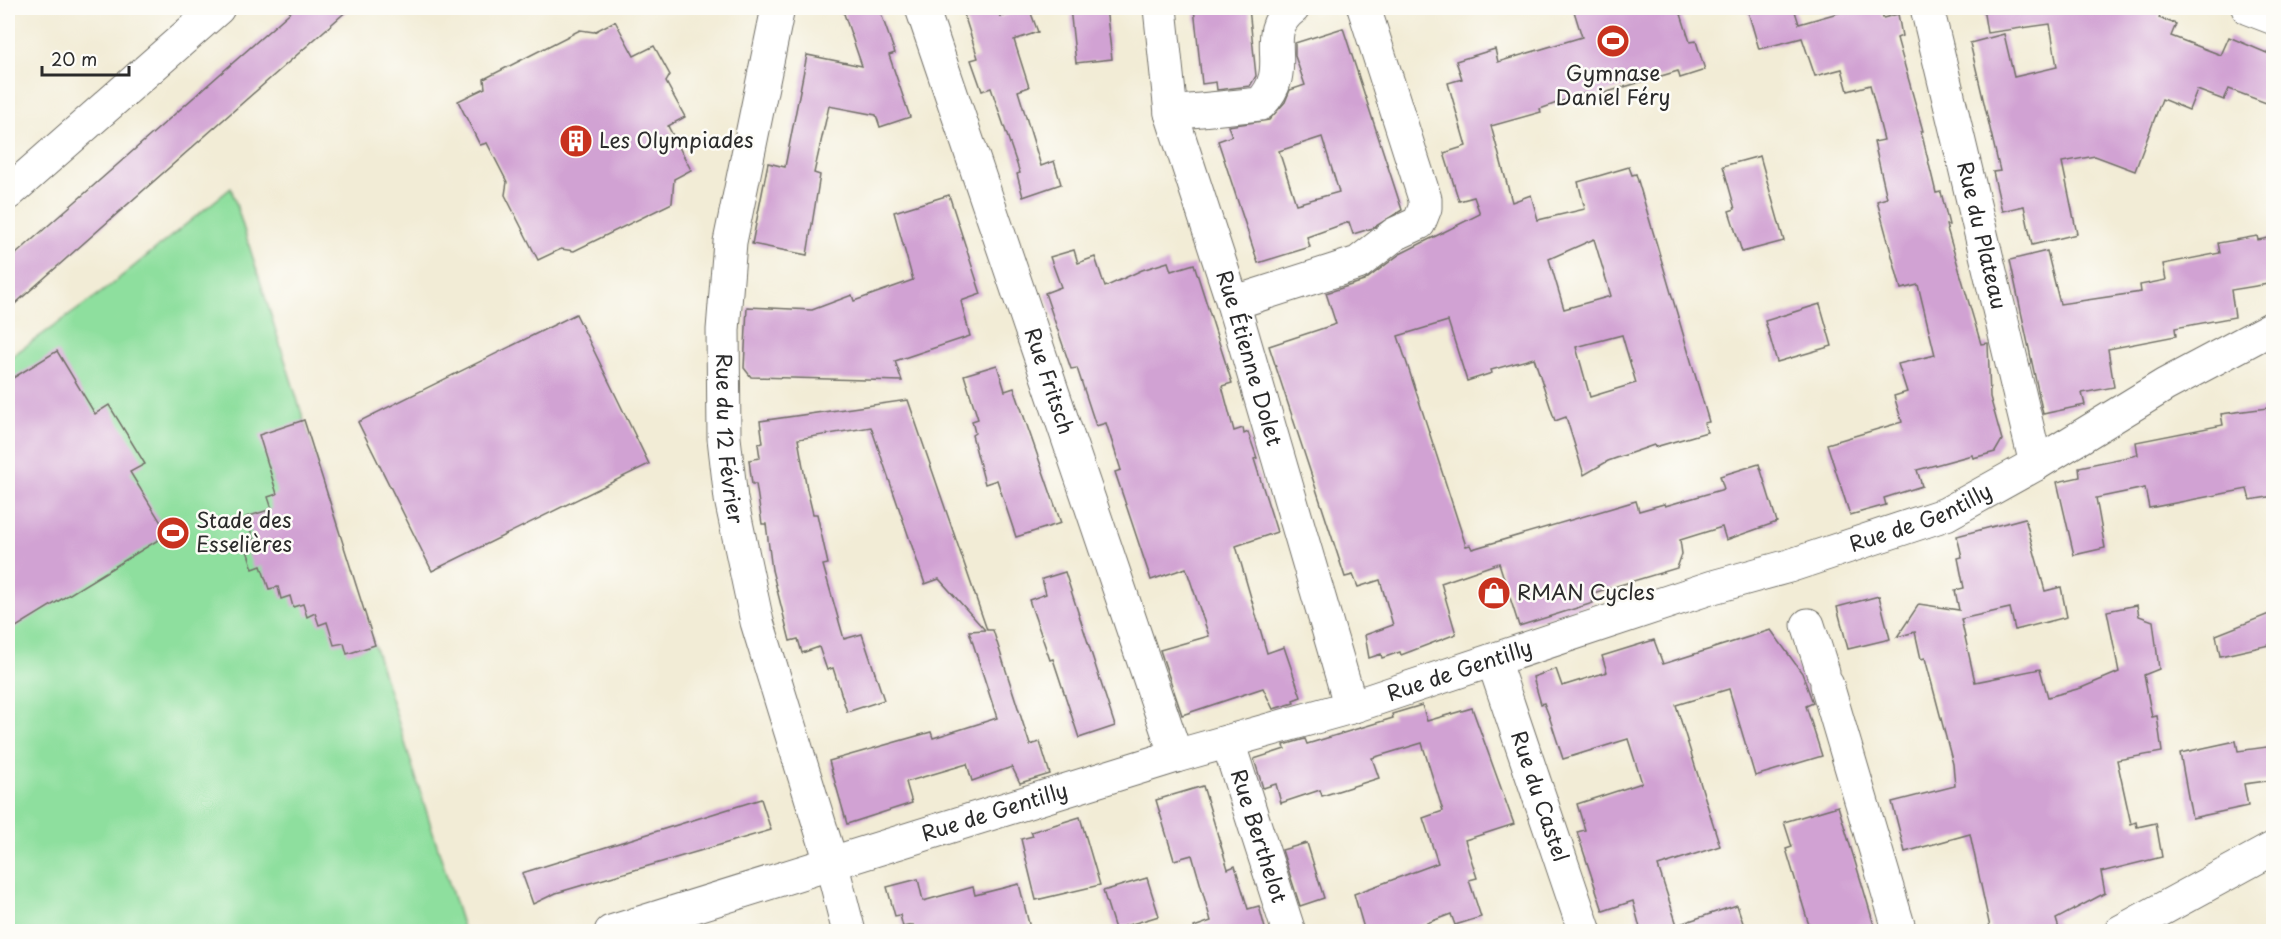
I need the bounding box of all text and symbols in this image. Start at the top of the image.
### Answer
sports icon: Gymnase Daniel Féry [1595,23,1631,59]
scale bar [42,39,129,77]
text: 20 m [51,45,97,72]
place label: Gymnase Daniel Féry [1556,56,1671,112]
building icon: Les Olympiades [558,123,594,159]
place label: Les Olympiades [599,123,754,155]
street label: Rue du Plateau [1950,158,2016,312]
street label: Rue Étienne Dolet [1209,266,1292,449]
street label: Rue Fritsch [1018,323,1084,438]
street label: Rue du 12 Février [709,353,754,527]
street label: Rue de Gentilly [1845,474,1997,559]
place label: Stade des Esselières [196,503,292,559]
sports icon: Stade des Esselières [155,515,191,551]
shop icon: RMAN Cycles [1476,575,1512,611]
place label: RMAN Cycles [1517,575,1655,607]
street label: Rue de Gentilly [1382,630,1536,708]
street label: Rue du Castel [1504,726,1578,865]
street label: Rue Berthelot [1224,765,1297,907]
street label: Rue de Gentilly [917,773,1071,848]

